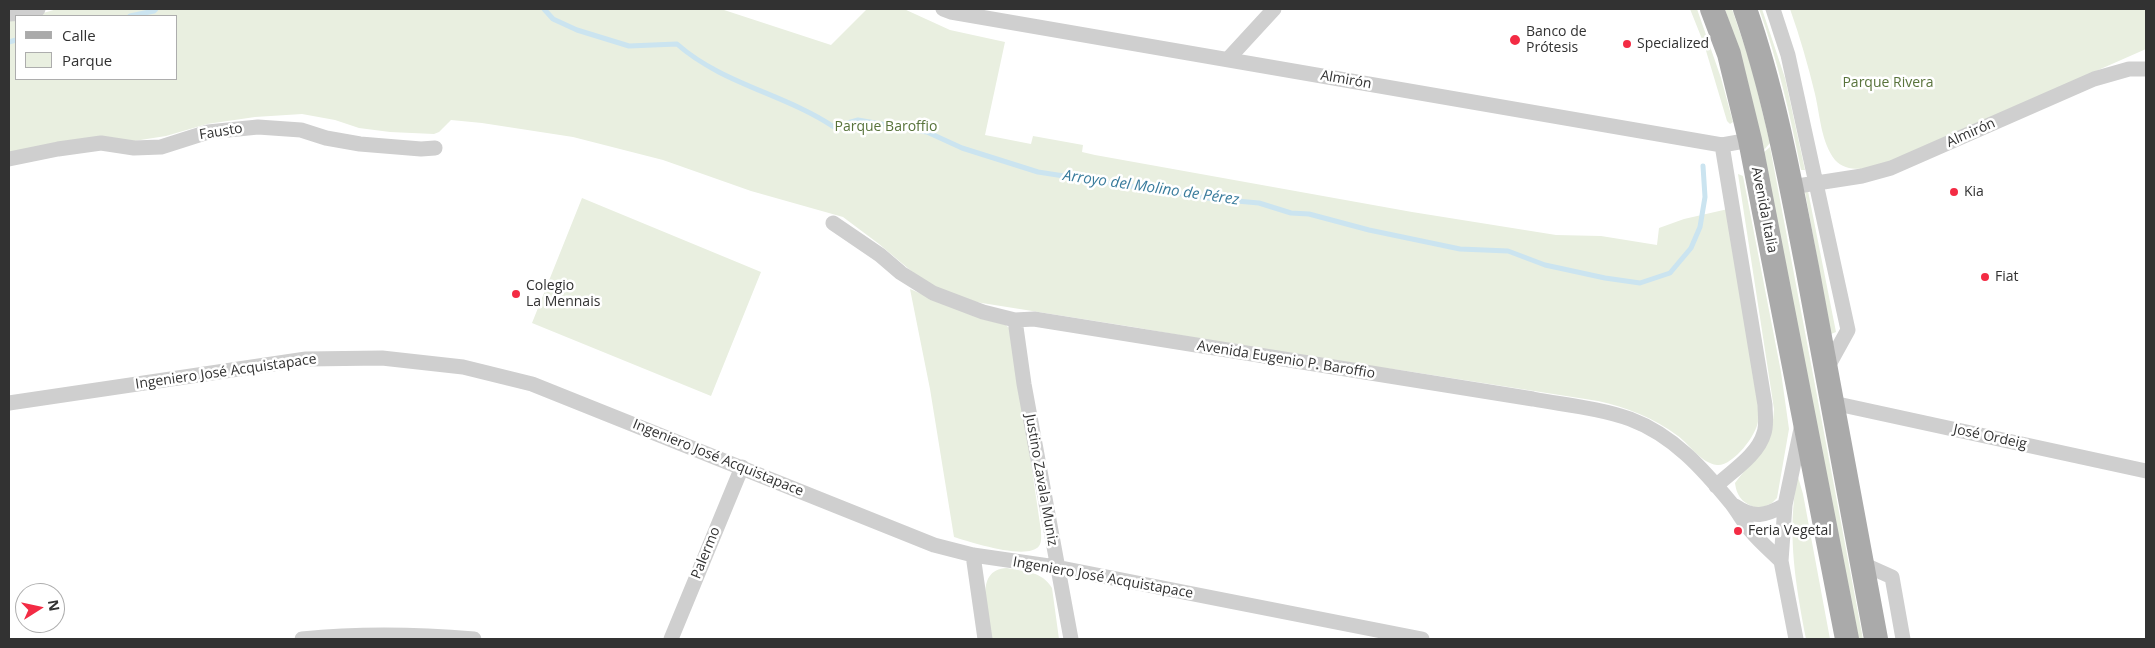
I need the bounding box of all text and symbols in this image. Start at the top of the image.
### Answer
legend [15,15,178,80]
place label: Banco de Prótesis [1526,24,1587,56]
text: Calle [62,25,96,45]
marker: Banco de Prótesis [1508,33,1522,47]
place label: Specialized [1637,36,1709,52]
marker: Specialized [1621,38,1633,50]
text: Parque [62,50,112,70]
street label: Almirón [1319,67,1373,93]
park label: Parque Rivera [1842,75,1934,91]
street label: Almirón [1944,115,1998,151]
park label: Parque Baroffio [835,119,937,135]
street label: Fausto [198,120,244,144]
street label: Avenida Italia [1747,166,1781,254]
water label: Arroyo del Molino de Pérez [1062,167,1240,209]
place label: Kia [1964,184,1984,200]
marker: Kia [1948,186,1960,198]
place label: Fiat [1995,269,2019,285]
marker: Fiat [1979,271,1991,283]
place label: Colegio La Mennais [526,278,600,310]
marker: Colegio La Mennais [510,288,522,300]
street label: Avenida Eugenio P. Baroffio [1196,338,1376,382]
street label: Ingeniero José Acquistapace [134,351,318,393]
street label: Justino Zavala Muniz [1021,413,1061,547]
street label: Ingeniero José Acquistapace [630,416,806,500]
street label: José Ordeig [1952,421,2028,453]
place label: Feria Vegetal [1748,523,1832,539]
street label: Palermo [688,524,724,582]
marker: Feria Vegetal [1732,525,1744,537]
street label: Ingeniero José Acquistapace [1012,554,1194,602]
north arrow [15,583,65,633]
text: N [44,598,65,613]

